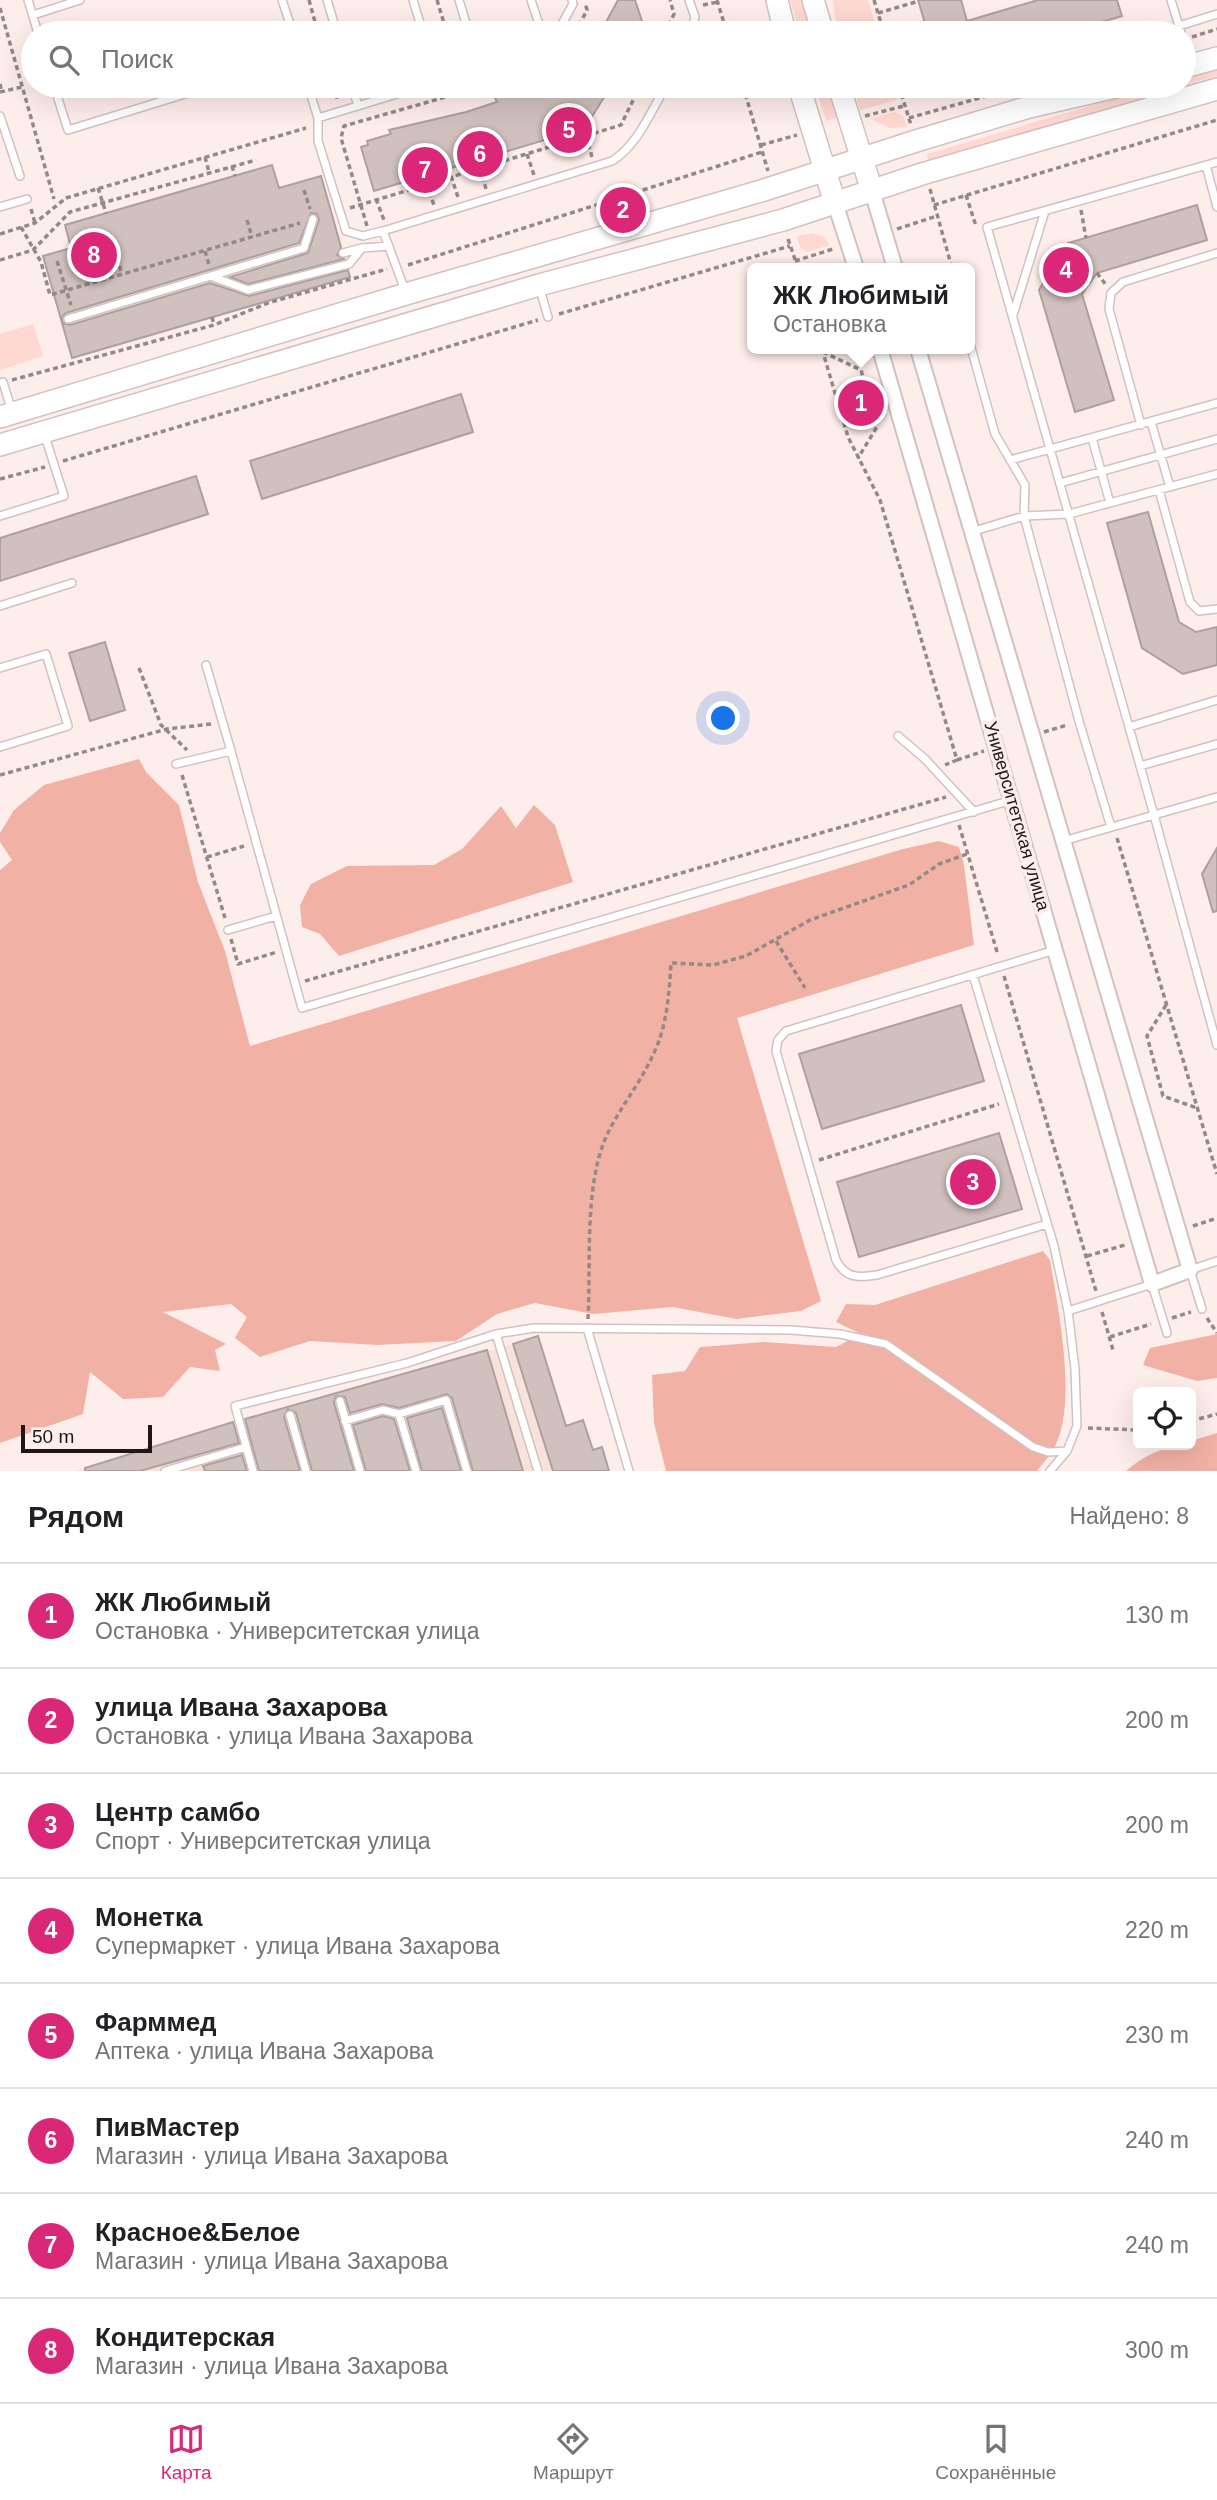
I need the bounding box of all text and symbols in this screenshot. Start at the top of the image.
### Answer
search box [21,21,1196,98]
icon: search [45,41,83,79]
text: Поиск [101,44,173,74]
pin: 5 [546,104,592,156]
pin: 6 [457,128,503,180]
pin: 7 [402,144,448,196]
pin: 2 [600,184,646,236]
pin: 8 [71,229,117,281]
pin: 4 [1043,244,1089,296]
popup [747,263,975,354]
text: ЖК Любимый [773,280,949,310]
text: Остановка [773,311,886,337]
pin: 1 [838,377,884,429]
your location [706,701,740,735]
street label: Университетская улица [980,719,1054,914]
pin: 3 [950,1156,996,1208]
map controls [1133,1387,1196,1450]
button: locate [1133,1387,1196,1450]
scale bar [21,1422,152,1454]
text: 50 m [32,1426,74,1447]
text: Рядом [28,1500,124,1533]
text: Найдено: 8 [1069,1503,1189,1529]
text: ЖК Любимый [95,1587,271,1617]
text: 1 [45,1602,57,1628]
text: 130 m [1125,1602,1189,1628]
text: Остановка · Университетская улица [95,1618,480,1644]
text: улица Ивана Захарова [95,1692,387,1722]
text: 2 [45,1707,57,1733]
text: 200 m [1125,1707,1189,1733]
text: Остановка · улица Ивана Захарова [95,1723,473,1749]
text: Центр самбо [95,1797,260,1827]
text: 3 [45,1812,57,1838]
text: 200 m [1125,1812,1189,1838]
text: Спорт · Университетская улица [95,1828,431,1854]
text: Монетка [95,1902,203,1932]
text: 4 [45,1917,57,1943]
text: 220 m [1125,1917,1189,1943]
text: Супермаркет · улица Ивана Захарова [95,1933,500,1959]
text: Фарммед [95,2007,217,2037]
text: 5 [45,2022,57,2048]
text: 230 m [1125,2022,1189,2048]
text: Аптека · улица Ивана Захарова [95,2038,434,2064]
text: ПивМастер [95,2112,240,2142]
text: 6 [45,2127,57,2153]
text: 240 m [1125,2127,1189,2153]
text: Магазин · улица Ивана Захарова [95,2143,448,2169]
text: Красное&Белое [95,2217,300,2247]
text: 7 [45,2232,57,2258]
text: 240 m [1125,2232,1189,2258]
text: Магазин · улица Ивана Захарова [95,2248,448,2274]
text: Кондитерская [95,2322,275,2352]
text: 8 [45,2337,57,2363]
text: 300 m [1125,2337,1189,2363]
text: Магазин · улица Ивана Захарова [95,2353,448,2379]
tab: Карта [161,2420,212,2484]
tab: Маршрут [533,2420,614,2484]
tab: Сохранённые [935,2420,1056,2484]

